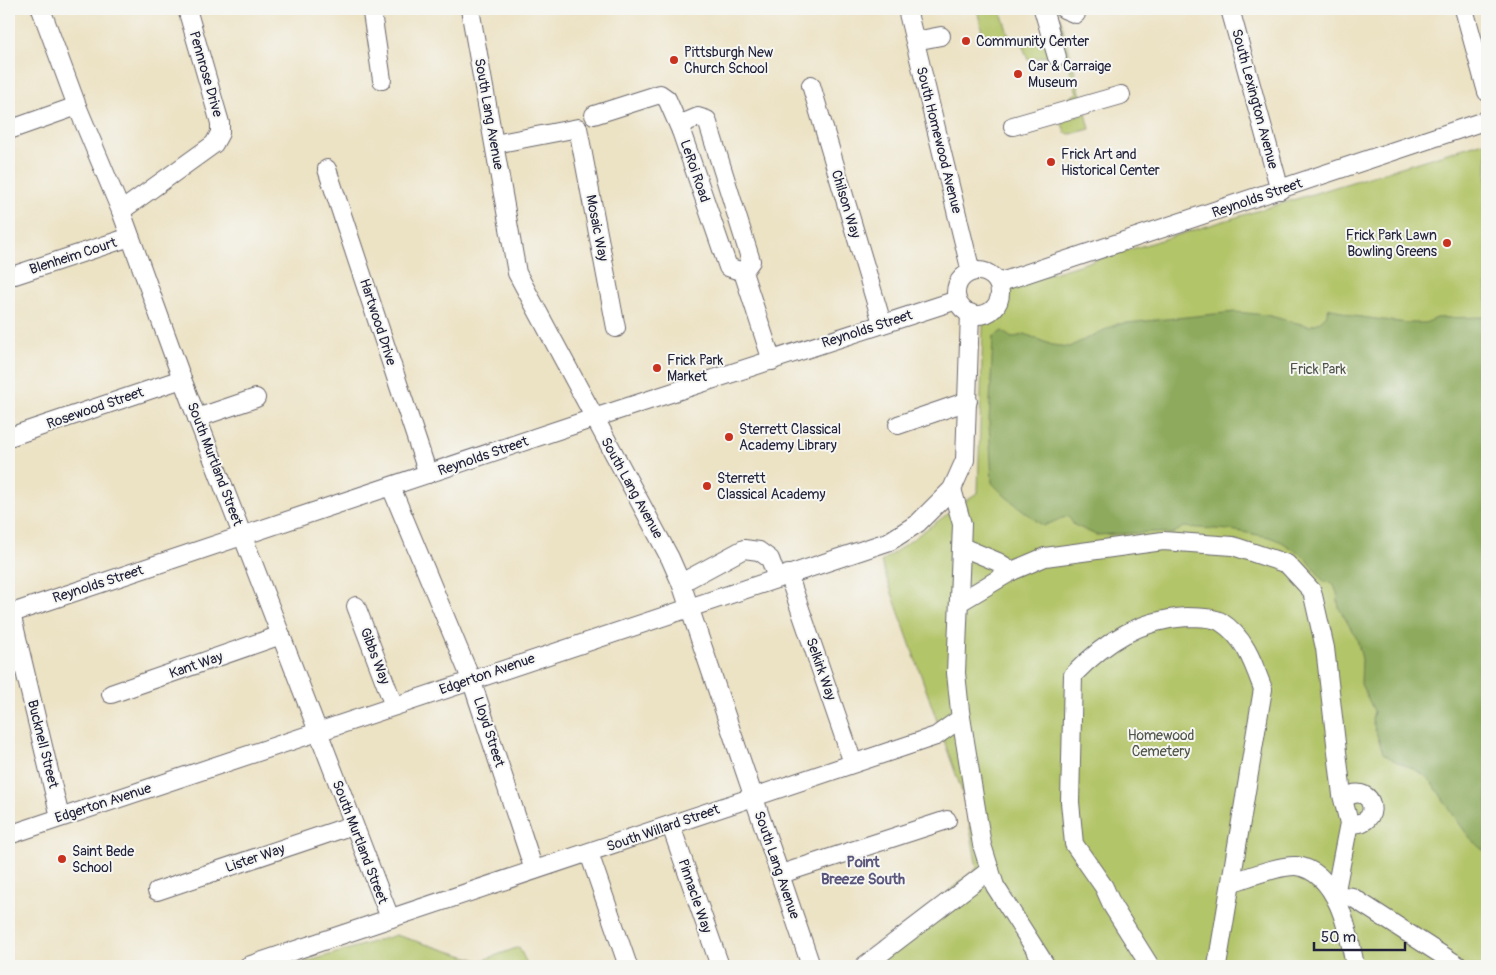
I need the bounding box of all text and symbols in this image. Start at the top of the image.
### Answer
street label: South Lexington Avenue [1228,27,1282,171]
street label: Pennrose Drive [186,29,226,119]
place label: Community Center [976,33,1089,50]
marker: Community Center [960,35,972,47]
place label: Pittsburgh New Church School [684,44,774,77]
marker: Pittsburgh New Church School [668,54,680,66]
street label: South Lang Avenue [471,57,507,171]
place label: Car & Carraige Museum [1028,58,1111,91]
street label: South Homewood Avenue [913,65,965,215]
marker: Car & Carraige Museum [1012,68,1024,80]
street label: LeRoi Road [676,138,714,205]
place label: Frick Art and Historical Center [1061,146,1160,179]
marker: Frick Art and Historical Center [1045,156,1057,168]
street label: Chilson Way [828,168,864,240]
street label: Reynolds Street [1210,175,1305,221]
street label: Mosaic Way [582,193,612,263]
place label: Frick Park Lawn Bowling Greens [1346,227,1438,260]
street label: Blenheim Court [27,234,119,278]
marker: Frick Park Lawn Bowling Greens [1441,237,1453,249]
street label: Hartwood Drive [356,276,400,368]
street label: Reynolds Street [820,306,915,352]
place label: Frick Park Market [667,352,724,385]
park label: Frick Park [1290,361,1346,378]
marker: Frick Park Market [651,362,663,374]
street label: Rosewood Street [44,383,146,433]
street label: South Murtland Street [184,400,247,528]
place label: Sterrett Classical Academy Library [739,421,841,454]
marker: Sterrett Classical Academy Library [723,431,735,443]
street label: Reynolds Street [436,433,531,479]
street label: South Lang Avenue [597,434,667,542]
place label: Sterrett Classical Academy [717,470,825,503]
marker: Sterrett Classical Academy [701,480,713,492]
street label: Reynolds Street [51,561,146,607]
street label: Gibbs Way [356,625,394,687]
street label: Selkirk Way [802,635,840,703]
street label: Kant Way [167,648,225,682]
street label: Edgerton Avenue [437,650,537,698]
street label: Lloyd Street [470,695,508,769]
street label: Bucknell Street [24,698,62,790]
park label: Homewood Cemetery [1128,727,1194,760]
street label: South Murtland Street [329,778,392,906]
street label: Edgerton Avenue [53,779,153,827]
street label: South Willard Street [604,801,722,855]
street label: South Lang Avenue [751,809,803,921]
street label: Lister Way [223,840,287,876]
place label: Saint Bede School [72,843,134,876]
marker: Saint Bede School [56,853,68,865]
district label: Point Breeze South [821,853,905,889]
street label: Pinnacle Way [674,857,716,935]
scale bar [1314,920,1405,952]
text: 50 m [1321,928,1356,947]

